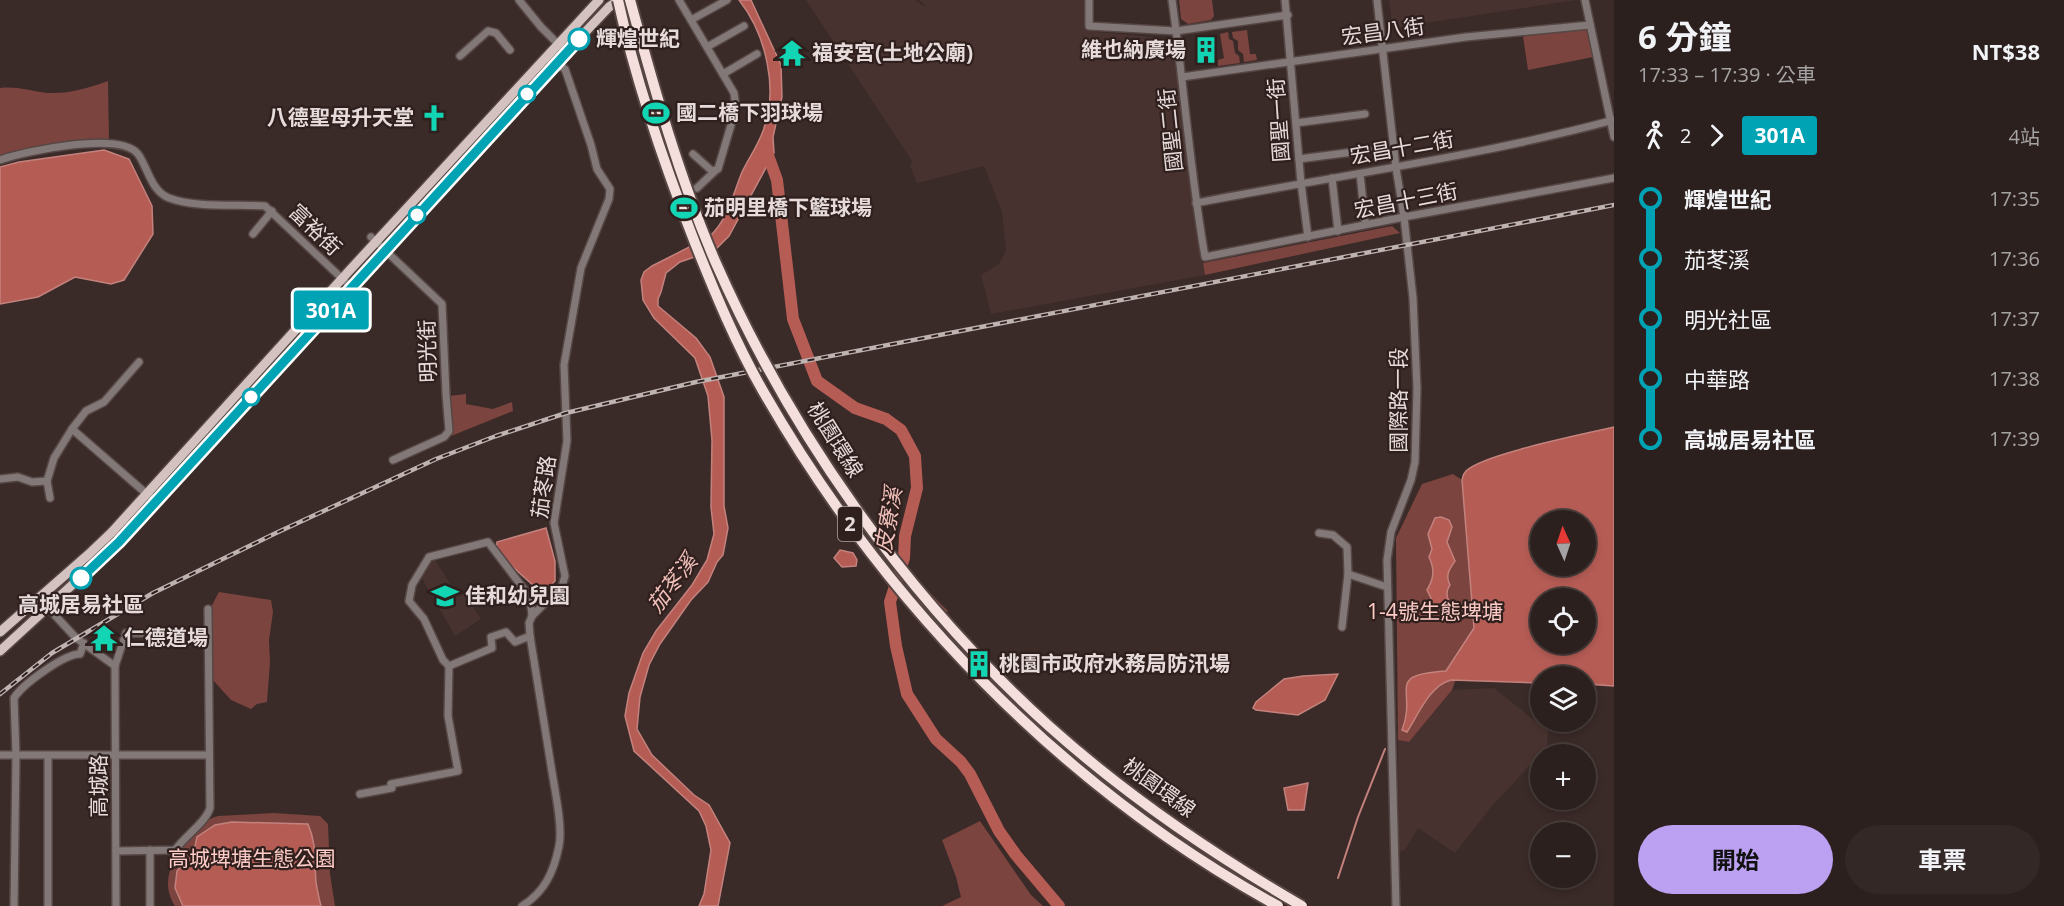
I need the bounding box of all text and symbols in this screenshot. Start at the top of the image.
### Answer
street label: 宏昌八街 [1339,11,1426,51]
text: 6 分鐘 [1638,14,1731,59]
place label: 輝煌世紀 [596,24,680,52]
marker: 輝煌世紀 [568,28,590,50]
place label: 維也納廣場 [1081,35,1186,63]
building icon: 維也納廣場 [1191,35,1221,65]
text: NT$38 [1972,36,2040,66]
temple icon: 福安宮(土地公廟) [777,38,807,68]
place label: 福安宮(土地公廟) [812,38,973,66]
text: 17:33 – 17:39 · 公車 [1638,61,1816,88]
street label: 國聖一街 [1261,77,1295,163]
unlabelled marker [518,85,536,103]
street label: 國聖二街 [1152,87,1188,173]
sports icon: 國二橋下羽球場 [641,98,671,128]
place label: 國二橋下羽球場 [676,98,823,126]
place label: 八德聖母升天堂 [267,103,414,131]
church icon: 八德聖母升天堂 [419,103,449,133]
icon: walk [1638,119,1671,152]
icon: forward [1700,119,1733,152]
text: 301A [1754,121,1805,149]
text: 2 [1680,122,1691,149]
text: 4站 [2009,123,2040,150]
street label: 宏昌十二街 [1348,124,1456,170]
street label: 宏昌十三街 [1352,176,1460,224]
text: 輝煌世紀 [1684,184,1772,214]
text: 17:35 [1989,185,2040,212]
sports icon: 茄明里橋下籃球場 [669,193,699,223]
place label: 茄明里橋下籃球場 [704,193,872,221]
street label: 富裕街 [283,197,348,261]
unlabelled marker [408,206,426,224]
text: 茄苳溪 [1684,244,1750,274]
text: 17:36 [1989,245,2040,272]
line badge: 301A [289,290,373,330]
text: 301A [306,296,356,324]
text: 明光社區 [1684,304,1772,334]
text: 17:37 [1989,305,2040,332]
street label: 明光街 [412,319,442,383]
street label: 國際路一段 [1384,348,1412,453]
text: 中華路 [1684,364,1750,394]
text: 17:38 [1989,365,2040,392]
unlabelled marker [242,388,260,406]
street label: 桃園環線 [802,396,870,483]
text: 高城居易社區 [1684,424,1816,454]
text: 17:39 [1989,425,2040,452]
street label: 茄苳路 [525,454,561,520]
water label: 皮寮溪 [867,482,908,555]
road number: 2 [838,507,862,541]
north arrow [1530,510,1596,576]
map controls [1530,510,1596,888]
water label: 茄苳溪 [639,545,705,618]
marker: 高城居易社區 [70,567,92,589]
school or university icon: 佳和幼兒園 [430,581,460,611]
place label: 佳和幼兒園 [465,581,570,609]
button: locate [1530,588,1596,654]
place label: 高城居易社區 [18,590,144,618]
park label: 1-4號生態埤塘 [1367,597,1503,625]
temple icon: 仁德道場 [89,623,119,653]
place label: 仁德道場 [124,623,208,651]
building icon: 桃園市政府水務局防汛場 [964,649,994,679]
place label: 桃園市政府水務局防汛場 [999,649,1230,677]
button: layers [1530,666,1596,732]
button: + [1530,744,1596,810]
street label: 桃園環線 [1117,751,1202,823]
street label: 高城路 [84,755,112,818]
button: − [1530,822,1596,888]
button: 開始 [1638,825,1833,894]
button: 車票 [1845,825,2040,894]
park label: 高城埤塘生態公園 [168,844,336,872]

